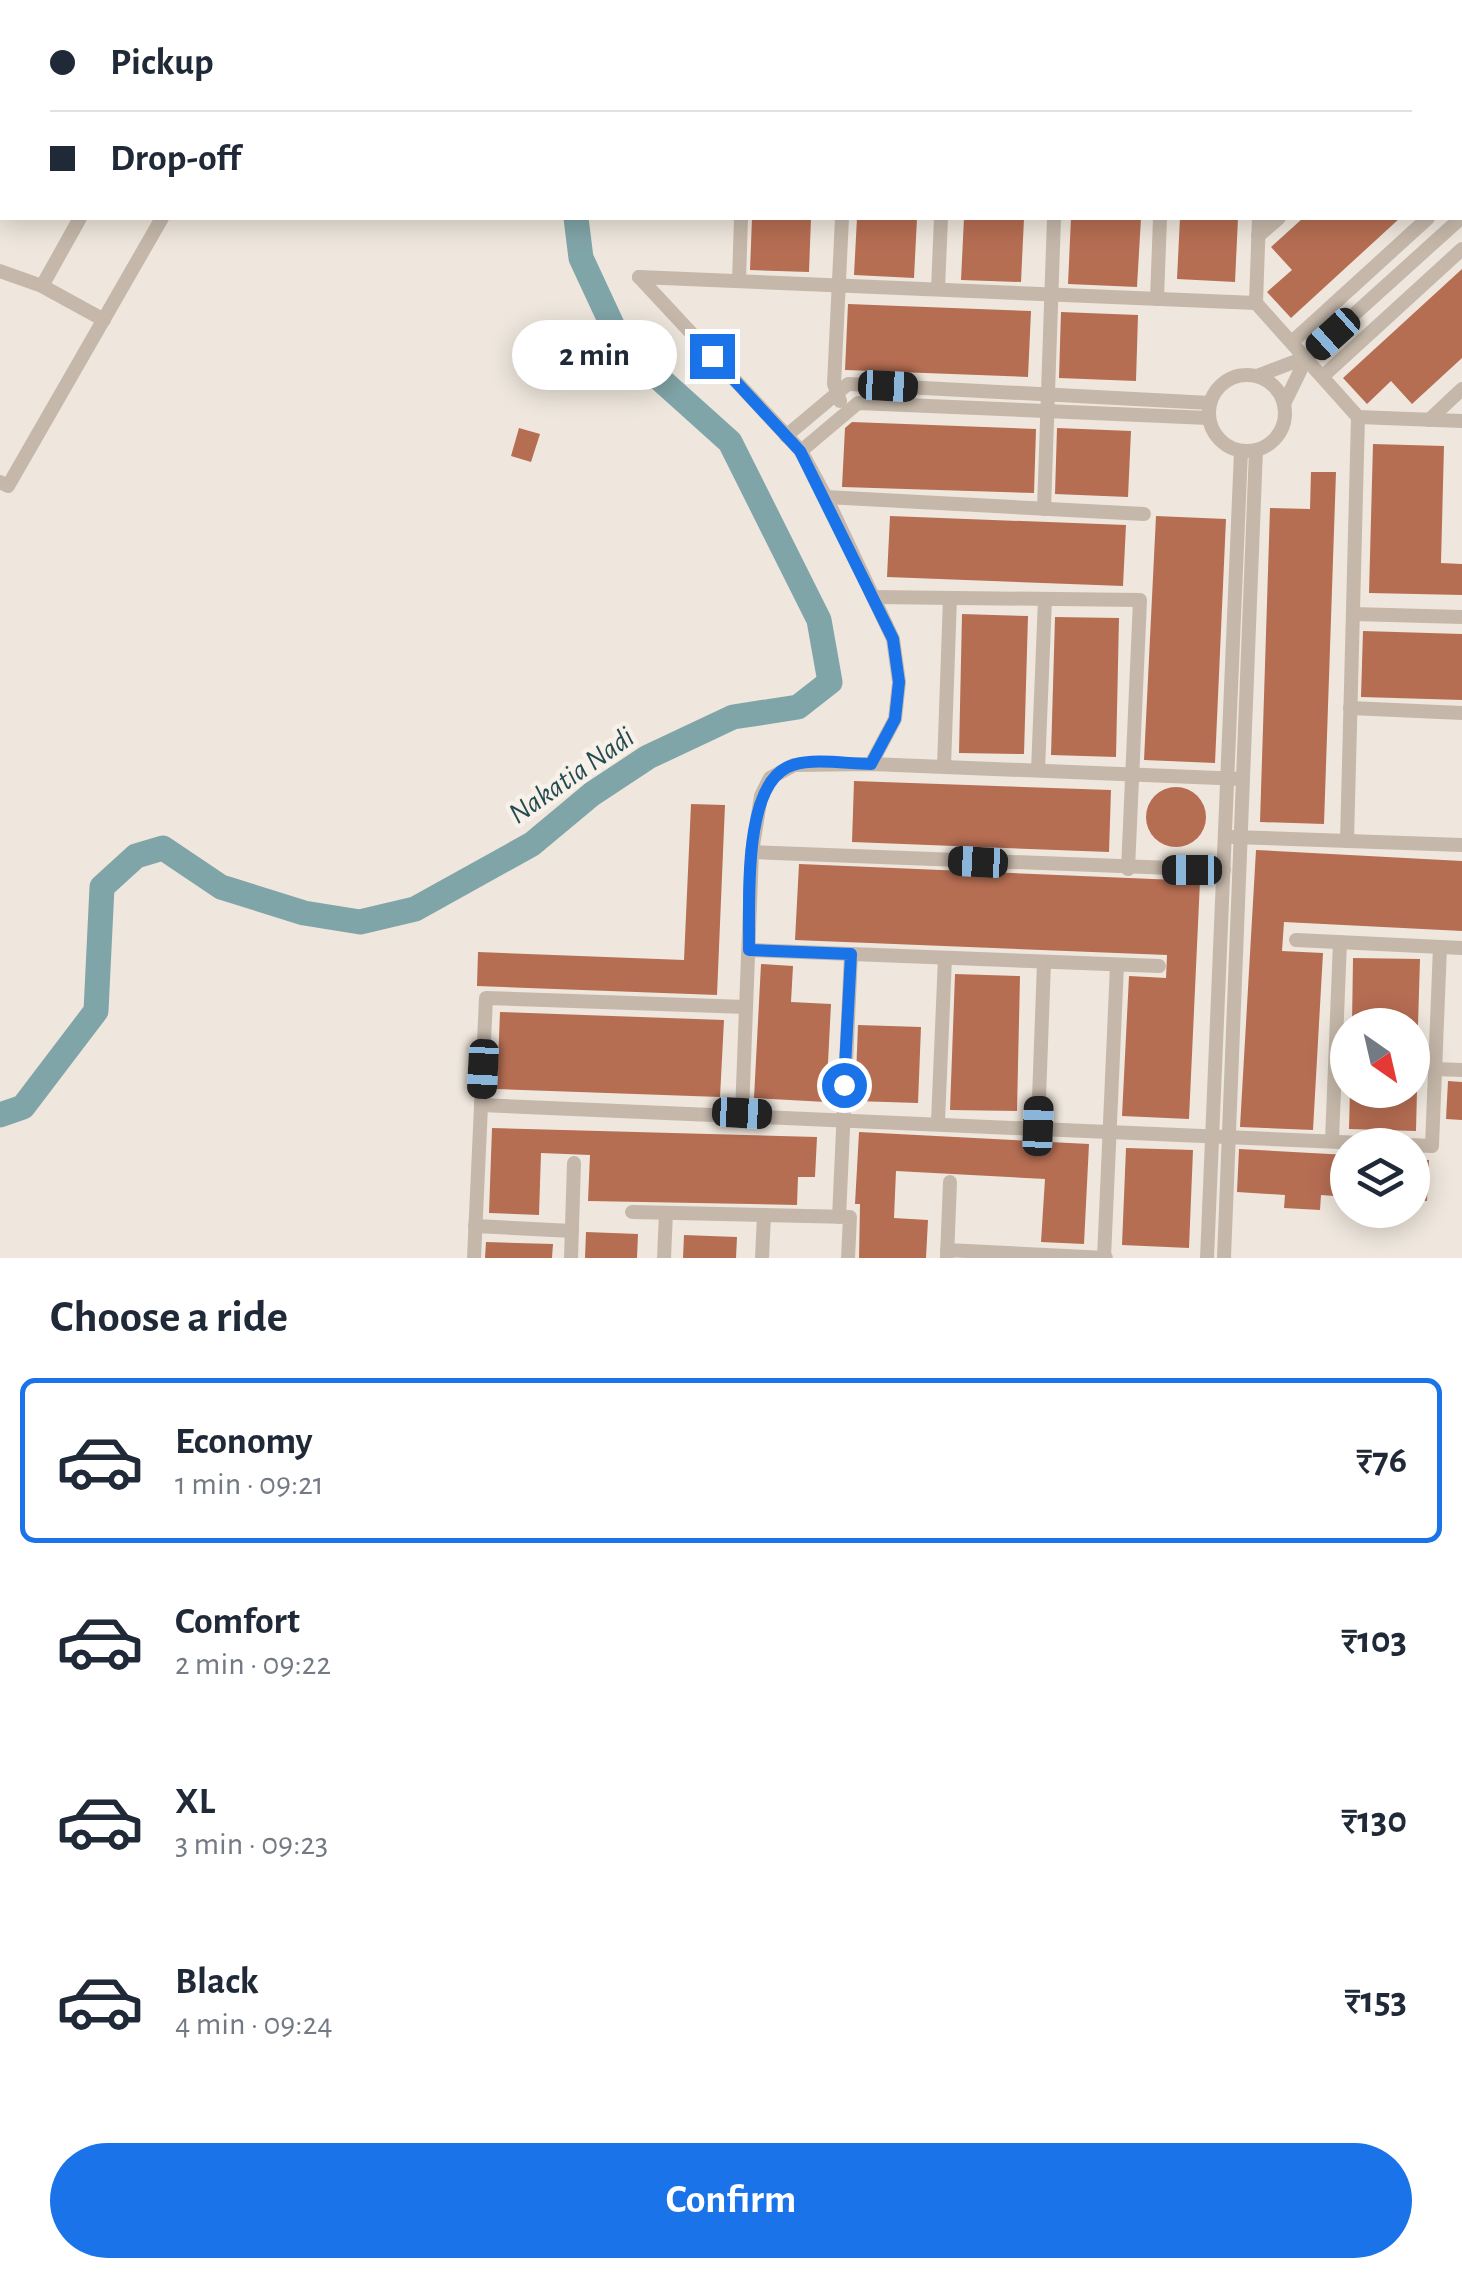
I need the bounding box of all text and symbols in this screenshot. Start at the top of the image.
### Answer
text: Pickup [110,44,214,82]
text: Drop-off [110,140,241,178]
car [1301,303,1365,365]
callout: 2 min [512,321,677,391]
route end [690,334,735,379]
text: 2 min [559,339,630,371]
car [857,369,919,403]
water label: Nakatia Nadi [504,722,640,830]
car [947,845,1009,879]
car [1162,855,1222,885]
north arrow [1330,1008,1430,1108]
map controls [1330,1008,1430,1228]
car [466,1038,500,1100]
route start [822,1063,867,1108]
car [1022,1095,1054,1157]
car [711,1096,773,1130]
button: layers [1330,1128,1430,1228]
text: Choose a ride [50,1295,288,1340]
icon: car [55,1416,145,1506]
text: Economy [175,1423,313,1461]
text: ₹76 [1356,1442,1407,1480]
text: 1 min · 09:21 [175,1468,324,1500]
icon: car [55,1596,145,1686]
text: Comfort [175,1603,300,1641]
text: ₹103 [1341,1622,1407,1660]
text: 2 min · 09:22 [175,1648,331,1680]
icon: car [55,1776,145,1866]
text: XL [175,1783,215,1821]
text: ₹130 [1341,1802,1407,1840]
text: 3 min · 09:23 [175,1828,328,1860]
icon: car [55,1956,145,2046]
text: Black [175,1963,259,2001]
text: ₹153 [1345,1982,1407,2020]
text: 4 min · 09:24 [175,2008,333,2040]
button: Confirm [50,2143,1412,2258]

